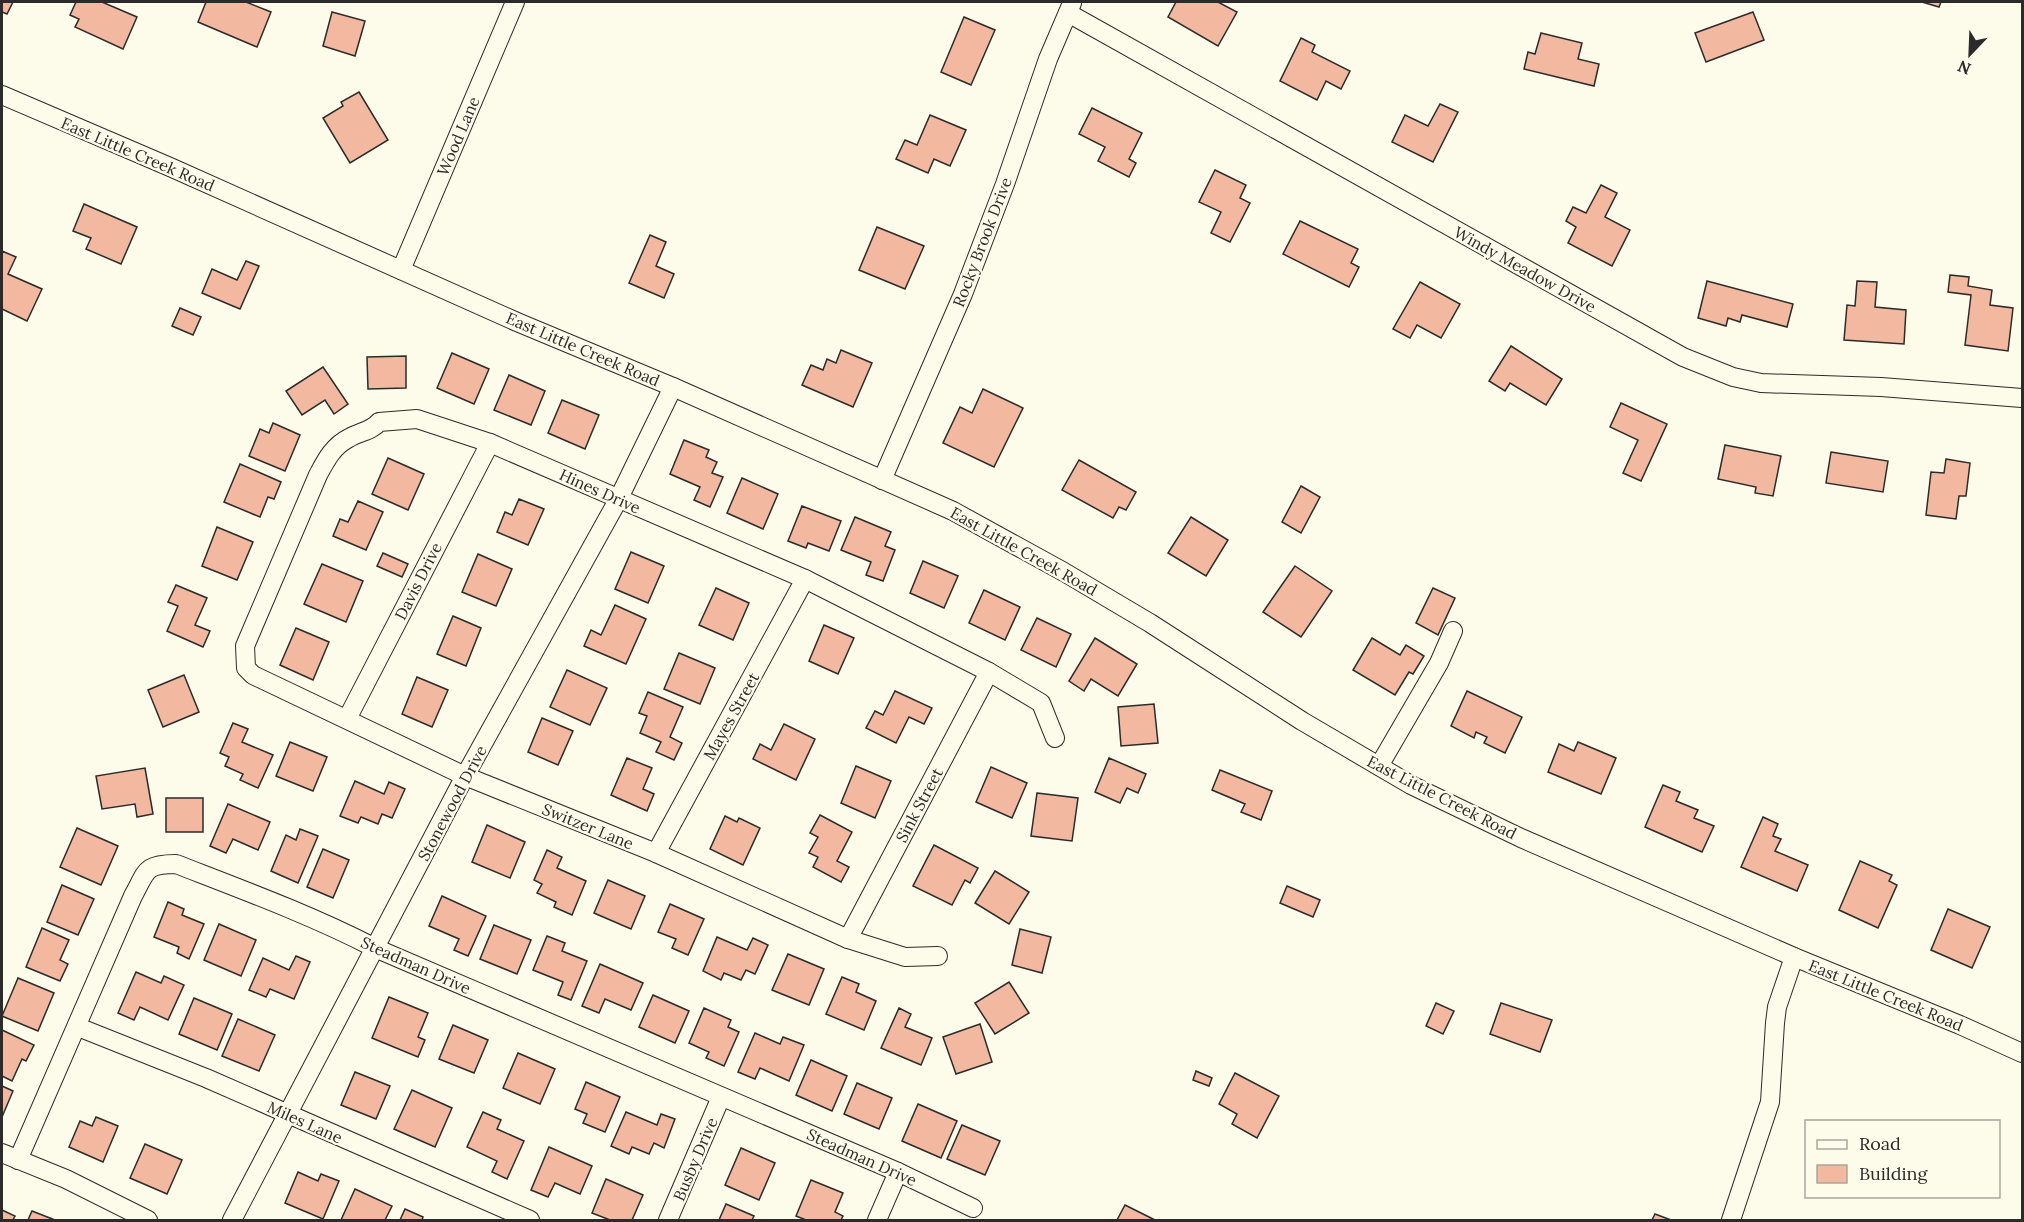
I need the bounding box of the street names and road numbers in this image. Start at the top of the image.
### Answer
street label: Wood Lane [432,93,484,179]
street label: East Little Creek Road [58,113,218,196]
street label: Rocky Brook Drive [948,174,1016,310]
street label: Windy Meadow Drive [1451,222,1600,317]
street label: East Little Creek Road [503,308,663,391]
street label: Hines Drive [556,464,644,518]
street label: East Little Creek Road [947,502,1101,600]
street label: Davis Drive [390,539,446,623]
street label: Mayes Street [699,668,764,763]
street label: Stonewood Drive [413,742,491,864]
street label: East Little Creek Road [1364,751,1520,844]
street label: Sink Street [891,764,947,846]
street label: Switzer Lane [539,799,637,854]
street label: Steadman Drive [358,932,474,998]
street label: East Little Creek Road [1806,955,1967,1035]
street label: Miles Lane [264,1097,346,1148]
street label: Busby Drive [668,1114,722,1204]
street label: Steadman Drive [804,1124,920,1190]

